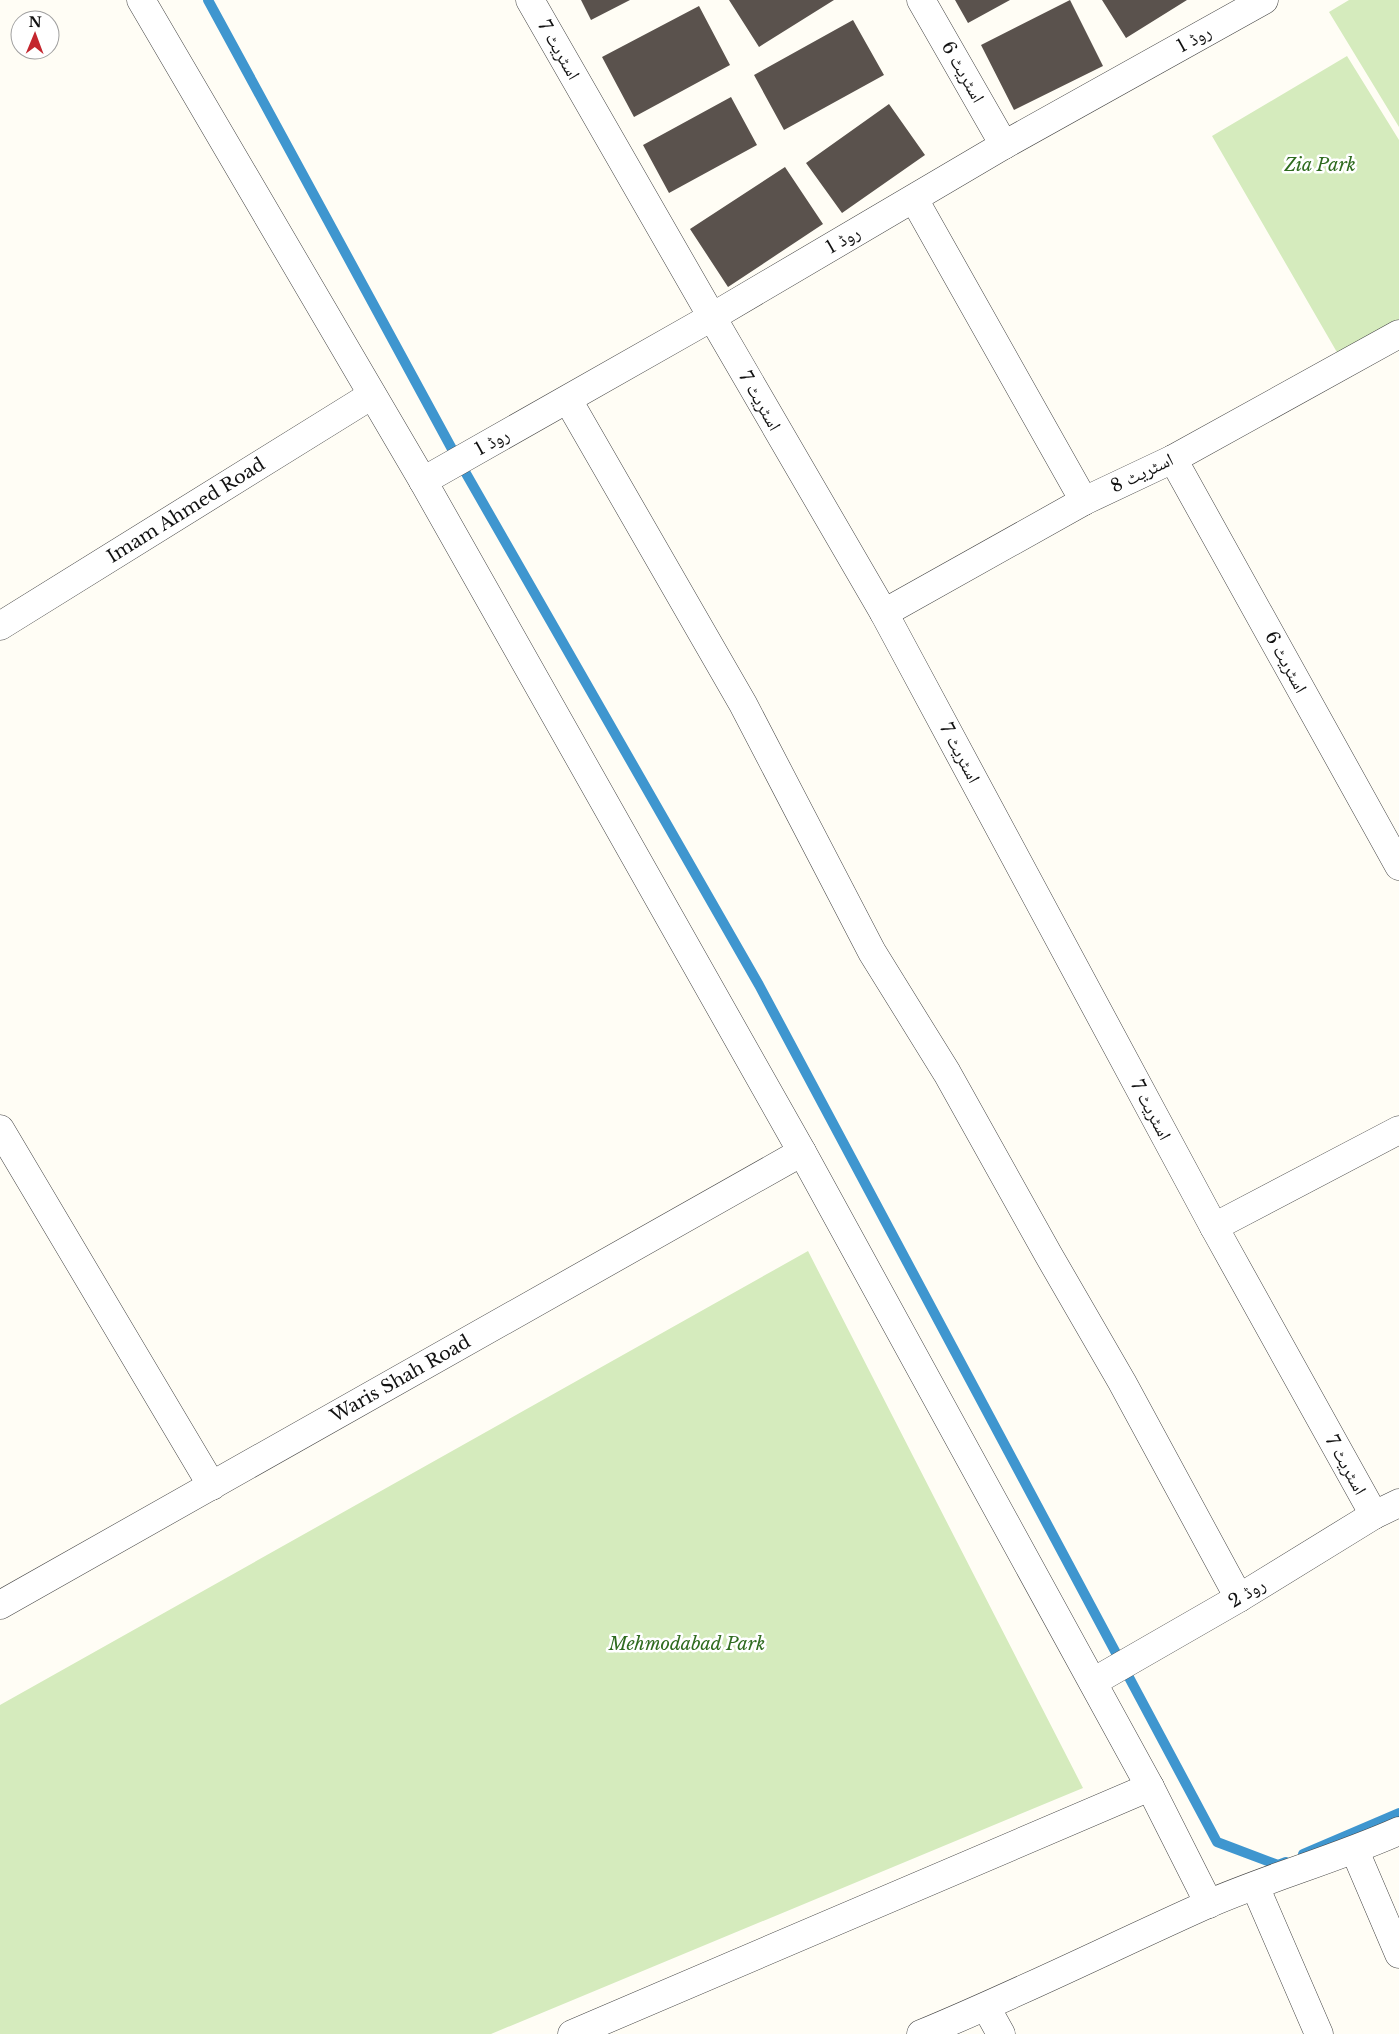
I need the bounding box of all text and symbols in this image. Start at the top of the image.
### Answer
north arrow [10,10,60,60]
text: N [28,13,42,31]
street label: اسٹریٹ 7 [533,16,585,84]
street label: روڈ 1 [1173,21,1215,57]
street label: اسٹریٹ 6 [937,37,989,107]
park label: Zia Park [1283,154,1356,176]
street label: روڈ 1 [822,221,864,259]
street label: اسٹریٹ 7 [734,367,786,435]
street label: روڈ 1 [471,424,513,460]
street label: اسٹریٹ 8 [1107,448,1177,498]
street label: Imam Ahmed Road [103,453,269,568]
street label: اسٹریٹ 6 [1260,627,1312,697]
street label: اسٹریٹ 7 [935,719,985,787]
street label: اسٹریٹ 7 [1126,1076,1176,1144]
street label: Waris Shah Road [326,1331,474,1427]
street label: اسٹریٹ 7 [1321,1431,1371,1499]
street label: روڈ 2 [1225,1573,1269,1612]
park label: Mehmodabad Park [608,1633,765,1655]

